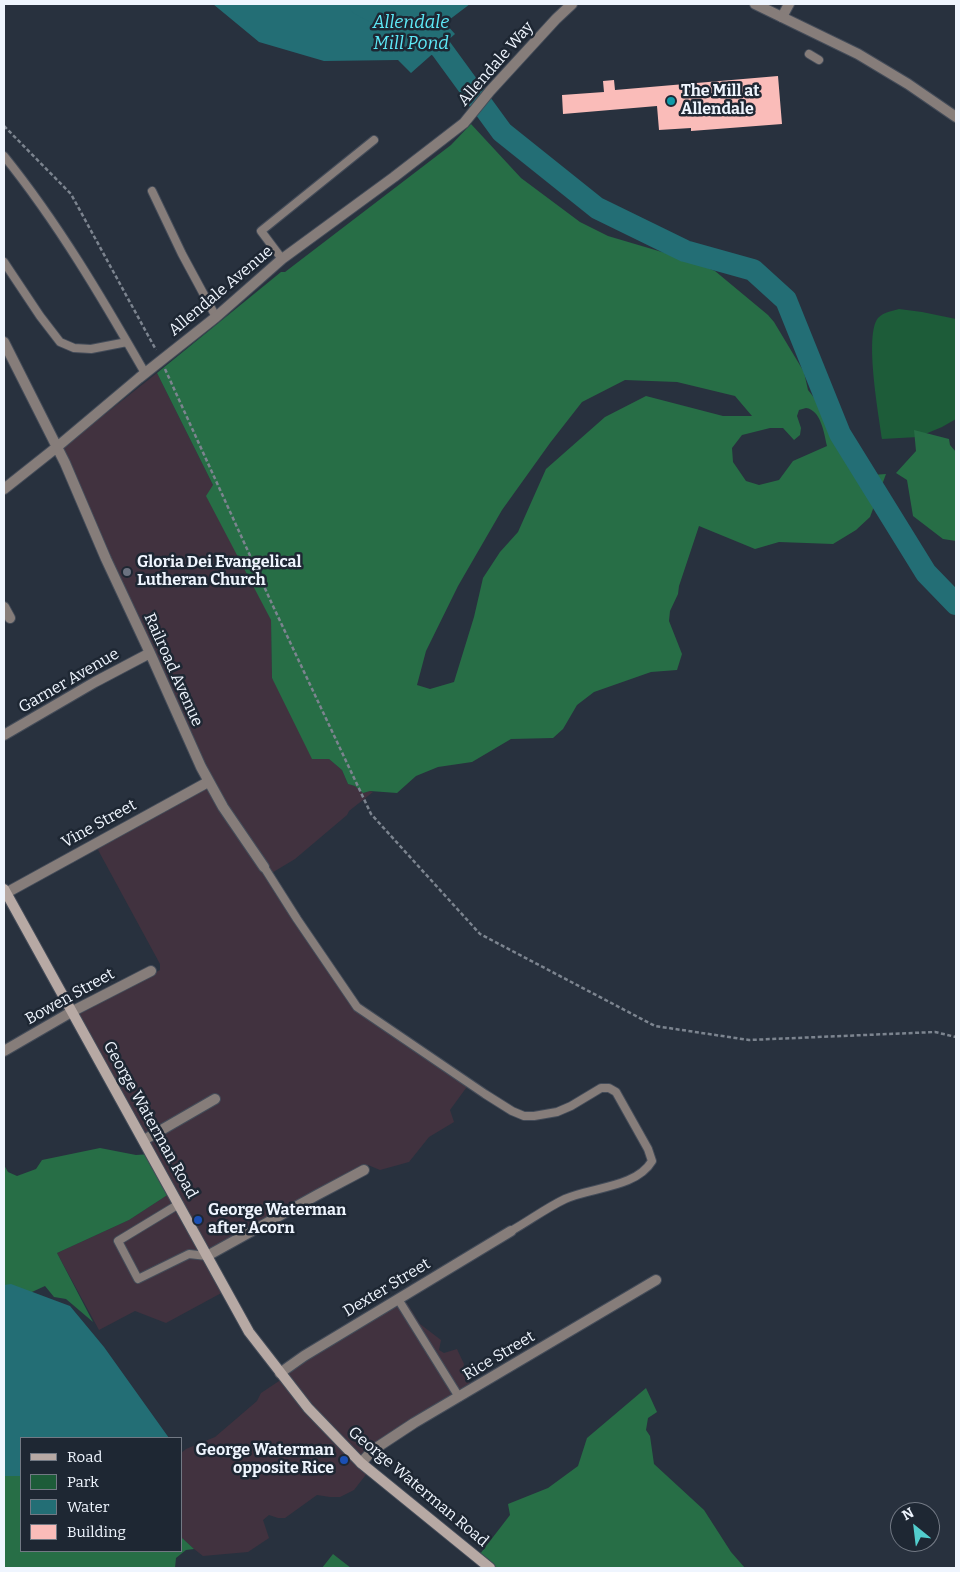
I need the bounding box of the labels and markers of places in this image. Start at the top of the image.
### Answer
place label: The Mill at Allendale [681,82,760,120]
marker: The Mill at Allendale [665,95,677,107]
place label: Gloria Dei Evangelical Lutheran Church [137,553,302,591]
marker: Gloria Dei Evangelical Lutheran Church [121,566,133,578]
place label: George Waterman after Acorn [208,1201,346,1239]
marker: George Waterman after Acorn [192,1214,204,1226]
place label: George Waterman opposite Rice [196,1441,334,1479]
marker: George Waterman opposite Rice [338,1454,350,1466]

